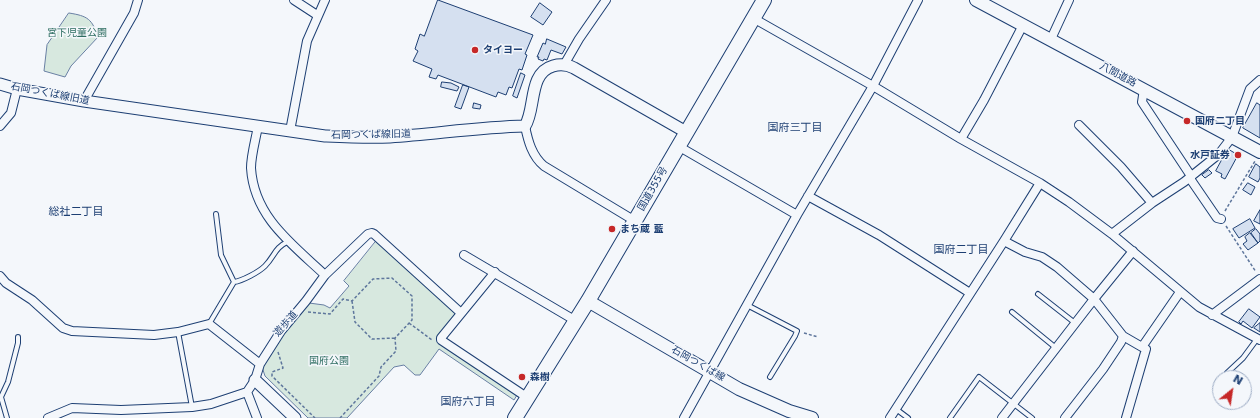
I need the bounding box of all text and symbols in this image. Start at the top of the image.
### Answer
park label: 宮下児童公園 [47,27,107,39]
place label: タイヨー [483,44,523,56]
marker: タイヨー [470,45,480,55]
street label: 八間道路 [1098,60,1138,90]
street label: 石岡つくば線旧道 [10,80,90,108]
place label: 国府二丁目 [1195,115,1245,127]
marker: 国府二丁目 [1182,116,1192,126]
district label: 国府三丁目 [768,121,822,135]
street label: 石岡つくば線旧道 [331,128,411,142]
place label: 水戸証券 [1190,149,1230,161]
marker: 水戸証券 [1233,150,1243,160]
street label: 国道355号 [636,165,670,213]
district label: 総社二丁目 [49,205,103,219]
place label: まち蔵 藍 [620,223,663,235]
marker: まち蔵 藍 [607,224,617,234]
district label: 国府二丁目 [934,243,988,257]
street label: 遊歩道 [272,309,300,339]
street label: 石岡つくば線 [669,344,727,384]
park label: 国府公園 [309,355,349,367]
north arrow [1212,370,1252,410]
place label: 森樹 [530,371,550,383]
marker: 森樹 [517,372,527,382]
text: N [1231,372,1245,388]
district label: 国府六丁目 [441,395,495,409]

